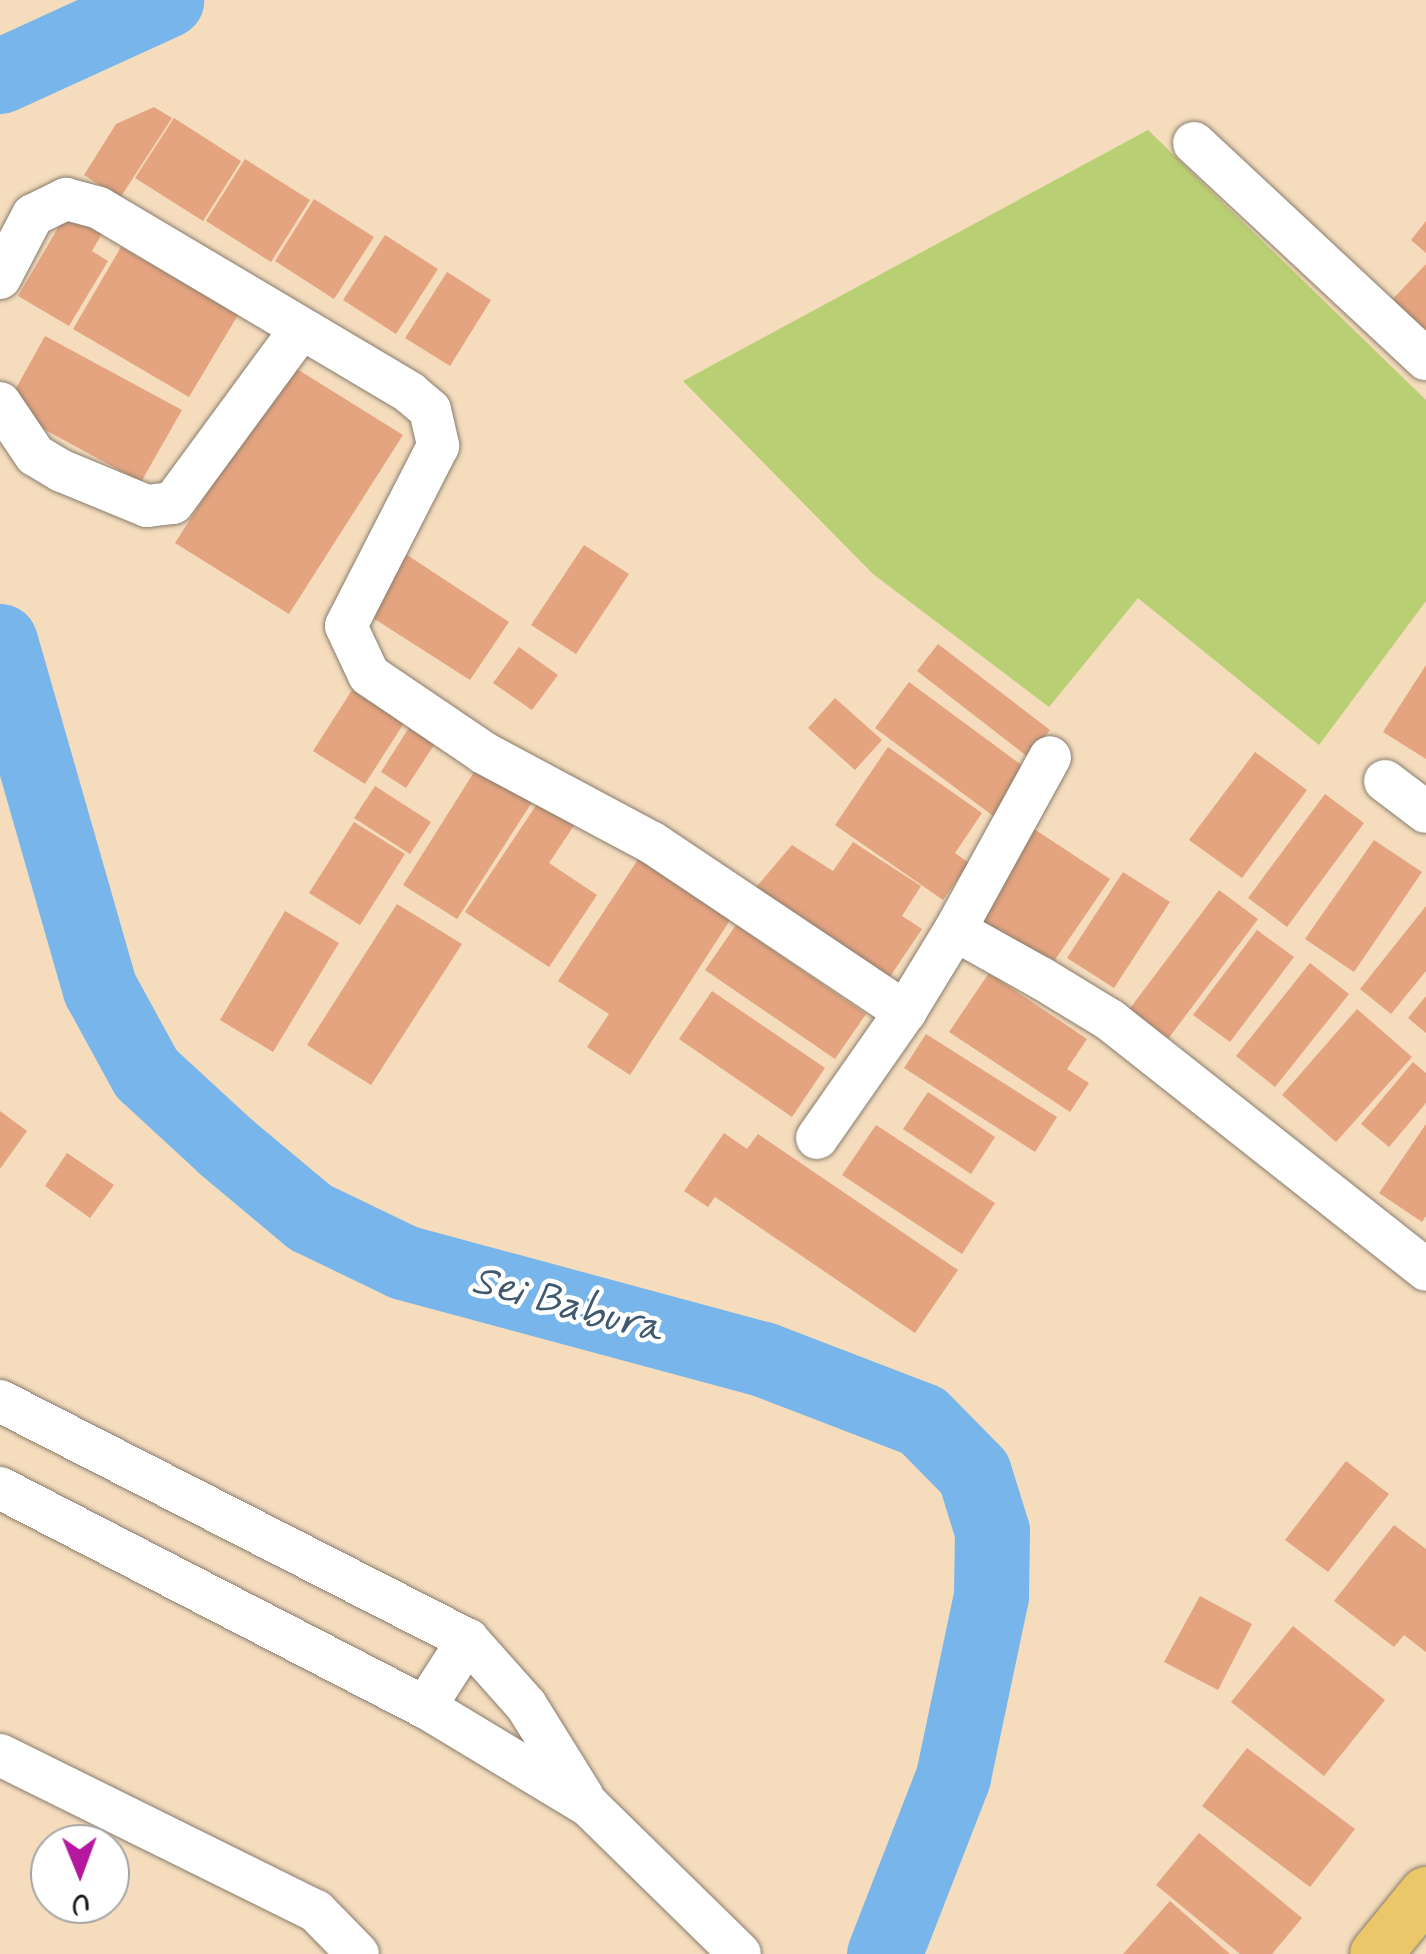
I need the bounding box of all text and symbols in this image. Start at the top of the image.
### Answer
water label: Sei Babura [466,1256,668,1356]
north arrow [30,1824,130,1924]
text: U [71,1884,90,1921]

